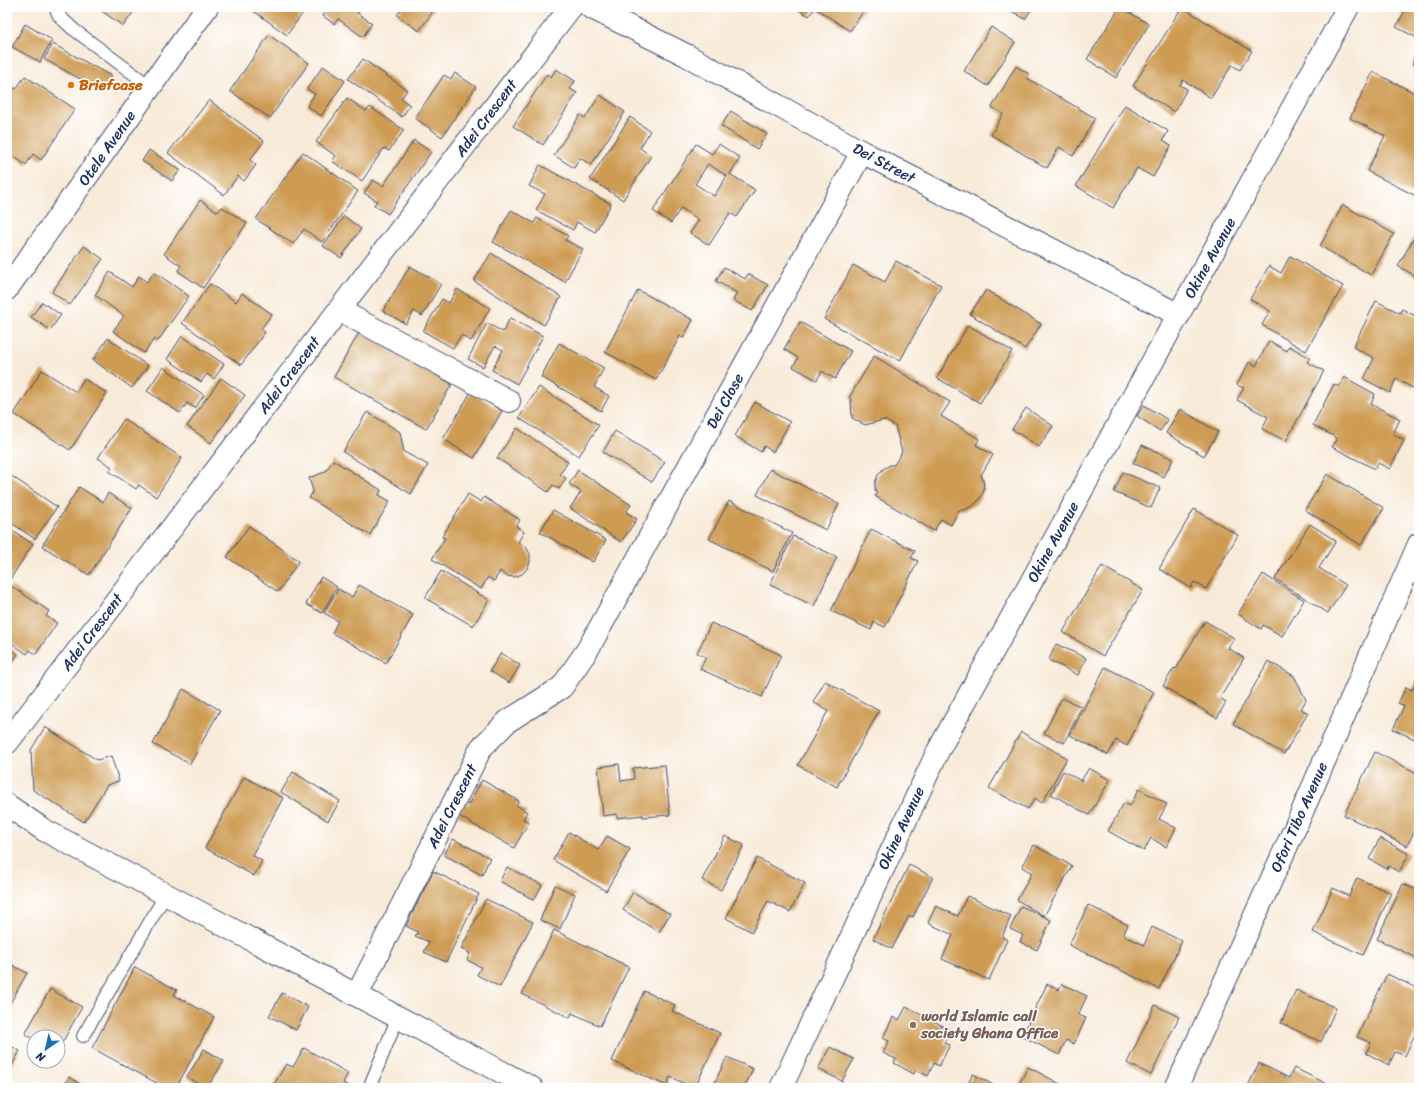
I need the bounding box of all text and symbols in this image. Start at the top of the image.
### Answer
place label: Briefcase [79,72,143,98]
street label: Adei Crescent [447,73,525,163]
marker: Briefcase [66,80,76,90]
street label: Otele Avenue [71,104,143,191]
street label: Dei Street [848,136,921,191]
street label: Okine Avenue [1177,212,1243,303]
street label: Adei Crescent [250,330,328,420]
street label: Dei Close [699,368,751,434]
street label: Okine Avenue [1020,496,1086,587]
street label: Adei Crescent [53,587,131,677]
street label: Ofori Tibo Avenue [1263,757,1335,876]
street label: Adei Crescent [419,758,485,854]
street label: Okine Avenue [870,782,932,874]
place label: world Islamic call society Ghana Office [920,1003,1059,1046]
marker: world Islamic call society Ghana Office [908,1020,918,1030]
north arrow [26,1029,66,1069]
text: N [32,1047,50,1067]

